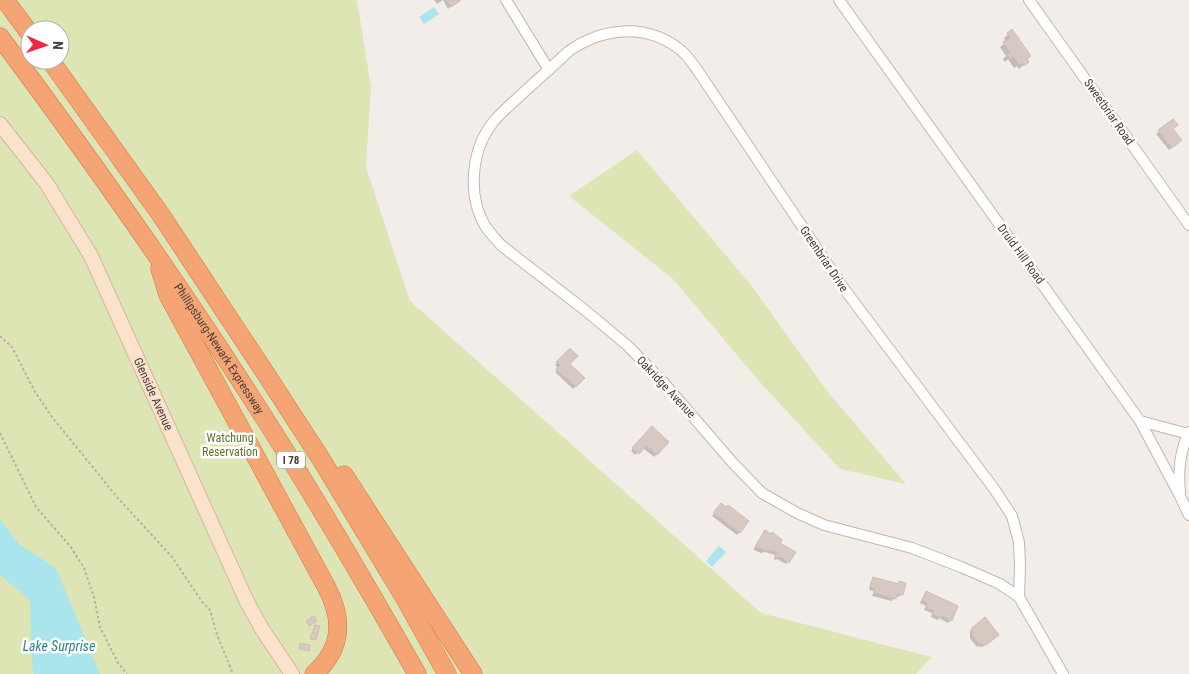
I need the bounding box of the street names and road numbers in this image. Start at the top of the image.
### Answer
street label: Sweetbriar Road [1081,76,1137,148]
street label: Druid Hill Road [995,221,1047,287]
street label: Greenbriar Drive [797,224,851,295]
street label: Phillipsburg-Newark Expressway [171,281,267,417]
street label: Oakridge Avenue [634,353,699,421]
street label: Glenside Avenue [131,355,176,433]
road number: I 78 [277,452,305,468]

